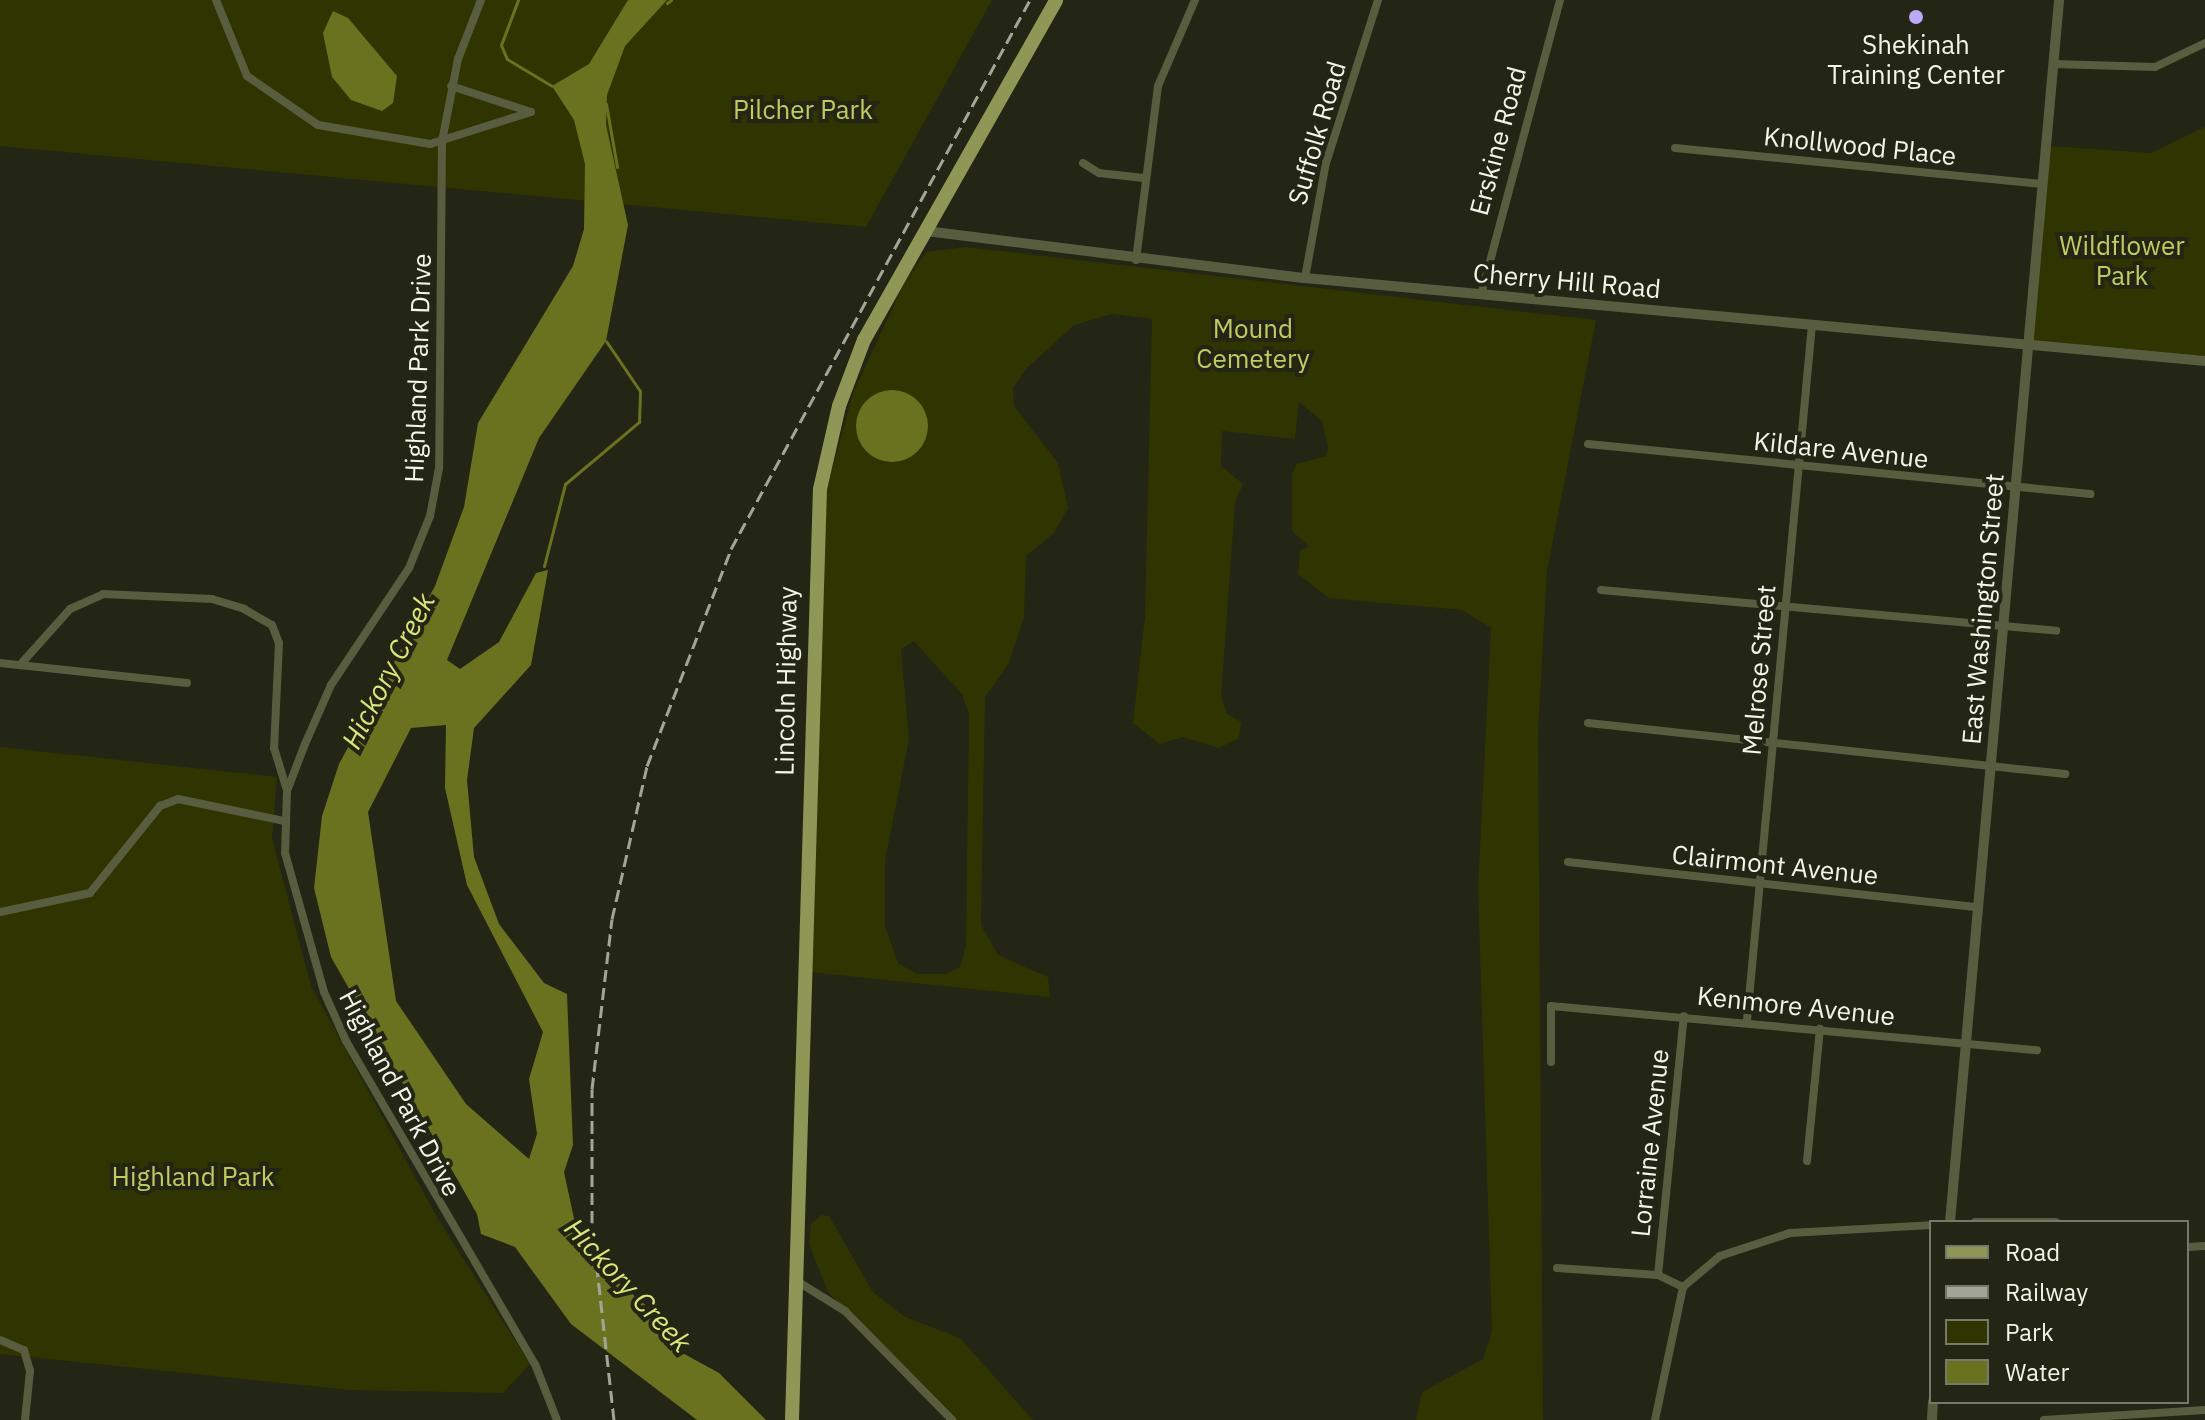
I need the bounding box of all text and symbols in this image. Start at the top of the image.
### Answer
marker: Shekinah Training Center [1907,8,1925,26]
place label: Shekinah Training Center [1827,29,2005,90]
street label: Suffolk Road [1282,58,1352,208]
street label: Erskine Road [1463,63,1533,219]
park label: Pilcher Park [733,94,873,126]
street label: Knollwood Place [1762,120,1958,172]
park label: Wildflower Park [2059,230,2185,292]
street label: Highland Park Drive [398,253,438,483]
street label: Cherry Hill Road [1472,257,1662,305]
park label: Mound Cemetery [1196,313,1310,374]
street label: Kildare Avenue [1752,425,1930,475]
street label: East Washington Street [1956,472,2010,746]
street label: Melrose Street [1736,584,1782,756]
street label: Lincoln Highway [769,586,803,776]
water label: Hickory Creek [334,588,442,754]
street label: Clairmont Avenue [1670,839,1880,891]
street label: Kenmore Avenue [1696,980,1896,1032]
street label: Highland Park Drive [332,984,468,1202]
street label: Lorraine Avenue [1625,1048,1675,1238]
park label: Highland Park [112,1161,274,1193]
water label: Hickory Creek [558,1211,698,1359]
legend [1929,1220,2189,1404]
text: Road [2005,1236,2060,1268]
text: Railway [2005,1276,2088,1308]
text: Park [2005,1316,2054,1348]
text: Water [2005,1356,2069,1388]

